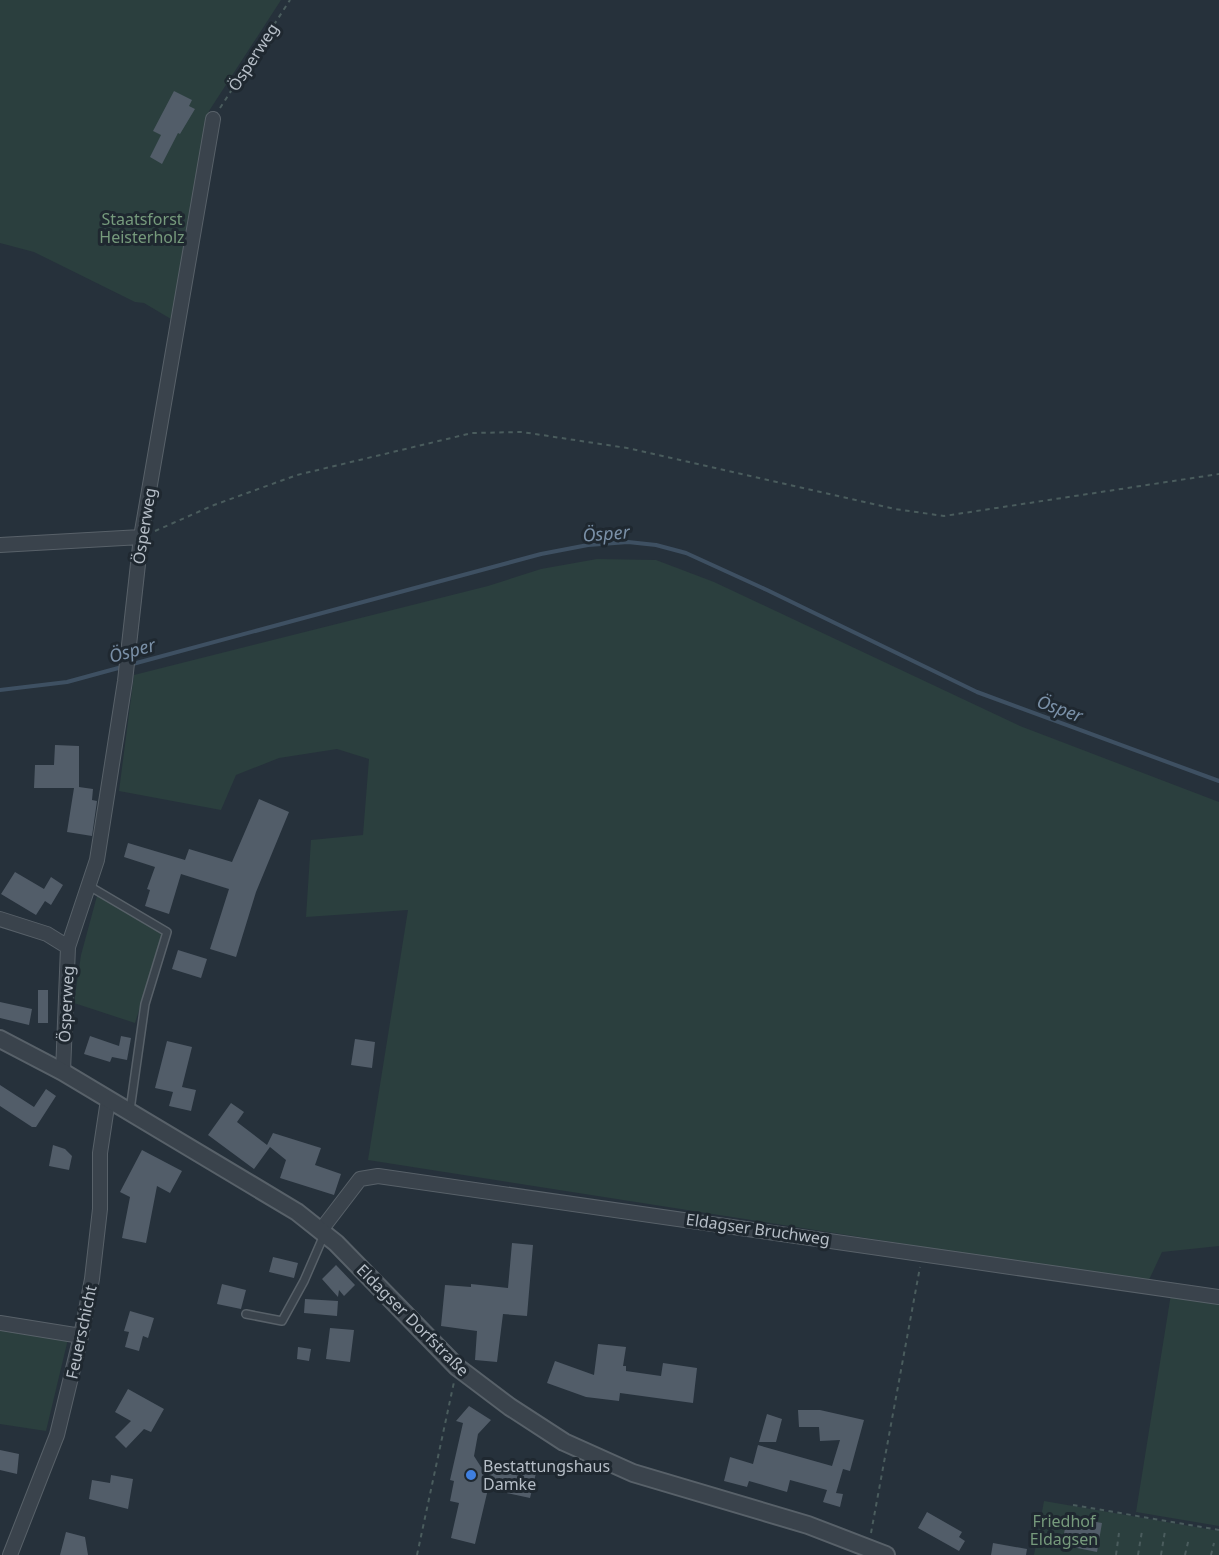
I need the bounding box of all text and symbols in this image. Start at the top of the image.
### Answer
street label: Ösperweg [223,19,283,95]
park label: Staatsforst Heisterholz [99,208,185,248]
street label: Ösperweg [127,486,161,566]
water label: Ösper [582,519,631,547]
water label: Ösper [106,632,159,668]
water label: Ösper [1034,689,1087,728]
street label: Ösperweg [53,965,79,1043]
street label: Eldagser Bruchweg [685,1208,831,1250]
street label: Eldagser Dorfstraße [352,1259,474,1381]
street label: Feuerschicht [60,1283,102,1381]
place label: Bestattungshaus Damke [483,1455,610,1495]
marker: Bestattungshaus Damke [464,1468,478,1482]
park label: Friedhof Eldagsen [1030,1510,1098,1550]

